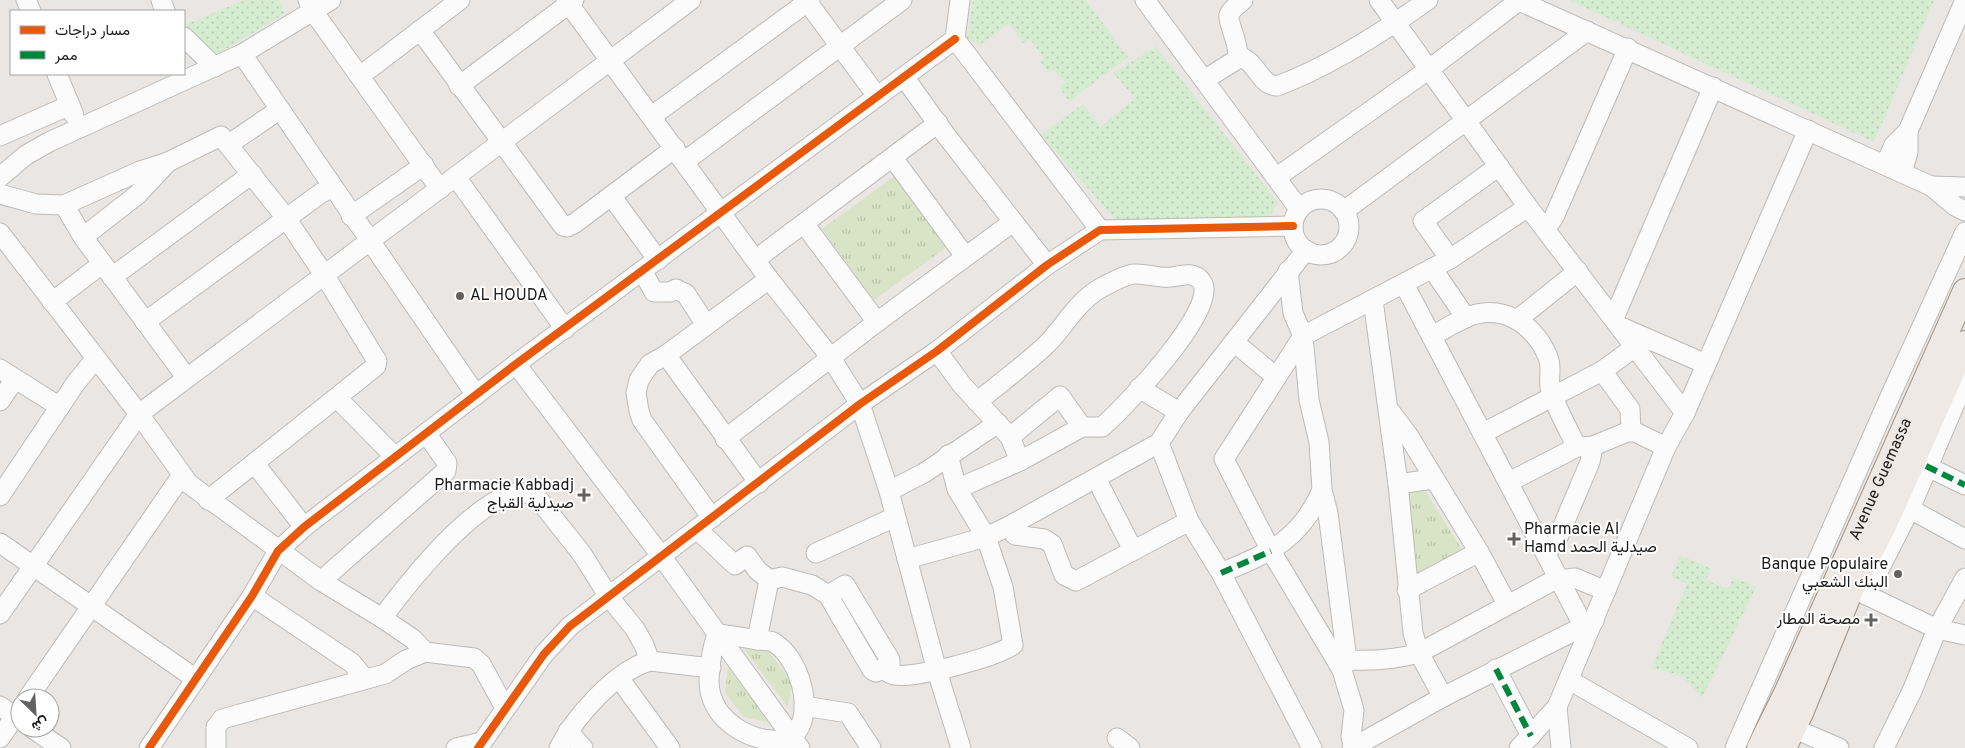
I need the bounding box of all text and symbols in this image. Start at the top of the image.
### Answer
legend [10,10,185,75]
text: مسار دراجات [55,22,130,41]
text: ممر [54,47,77,66]
place label: AL HOUDA [470,286,548,306]
marker: AL HOUDA [454,290,466,302]
street label: Avenue Guemassa [1845,415,1917,544]
place label: Pharmacie Kabbadj صيدلية القباج [434,476,574,514]
marker: Pharmacie Kabbadj صيدلية القباج [578,489,590,501]
place label: Pharmacie Al Hamd صيدلية الحمد [1524,520,1657,558]
marker: Pharmacie Al Hamd صيدلية الحمد [1508,533,1520,545]
place label: Banque Populaire البنك الشعبي [1761,555,1888,595]
marker: Banque Populaire البنك الشعبي [1892,568,1904,580]
place label: مصحة المطار [1776,610,1860,630]
marker: مصحة المطار [1864,613,1878,627]
north arrow [10,688,60,738]
text: ش [28,712,51,735]

